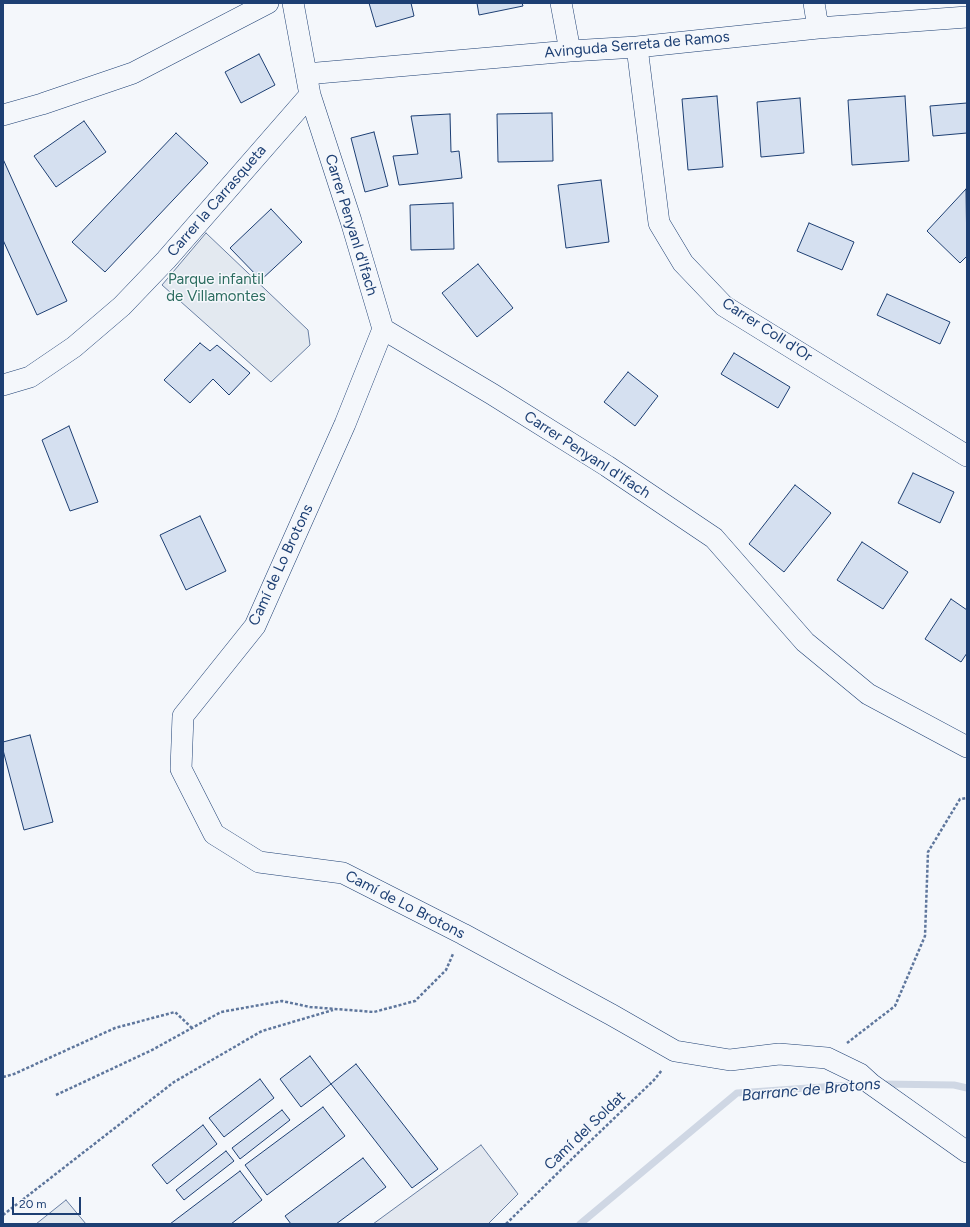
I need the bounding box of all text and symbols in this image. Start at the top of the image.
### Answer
street label: Avinguda Serreta de Ramos [544,28,730,62]
street label: Carrer la Carrasqueta [164,142,270,260]
street label: Carrer Penyanl d'Ifach [321,152,381,298]
park label: Parque infantil de Villamontes [166,271,266,306]
street label: Carrer Coll d'Or [719,294,815,366]
street label: Carrer Penyanl d'Ifach [521,407,653,503]
street label: Camí de Lo Brotons [245,501,317,629]
street label: Camí de Lo Brotons [342,867,468,943]
water label: Barranc de Brotons [741,1074,881,1106]
street label: Camí del Soldat [541,1088,629,1174]
scale bar [14,1189,83,1215]
text: 20 m [19,1197,47,1211]

